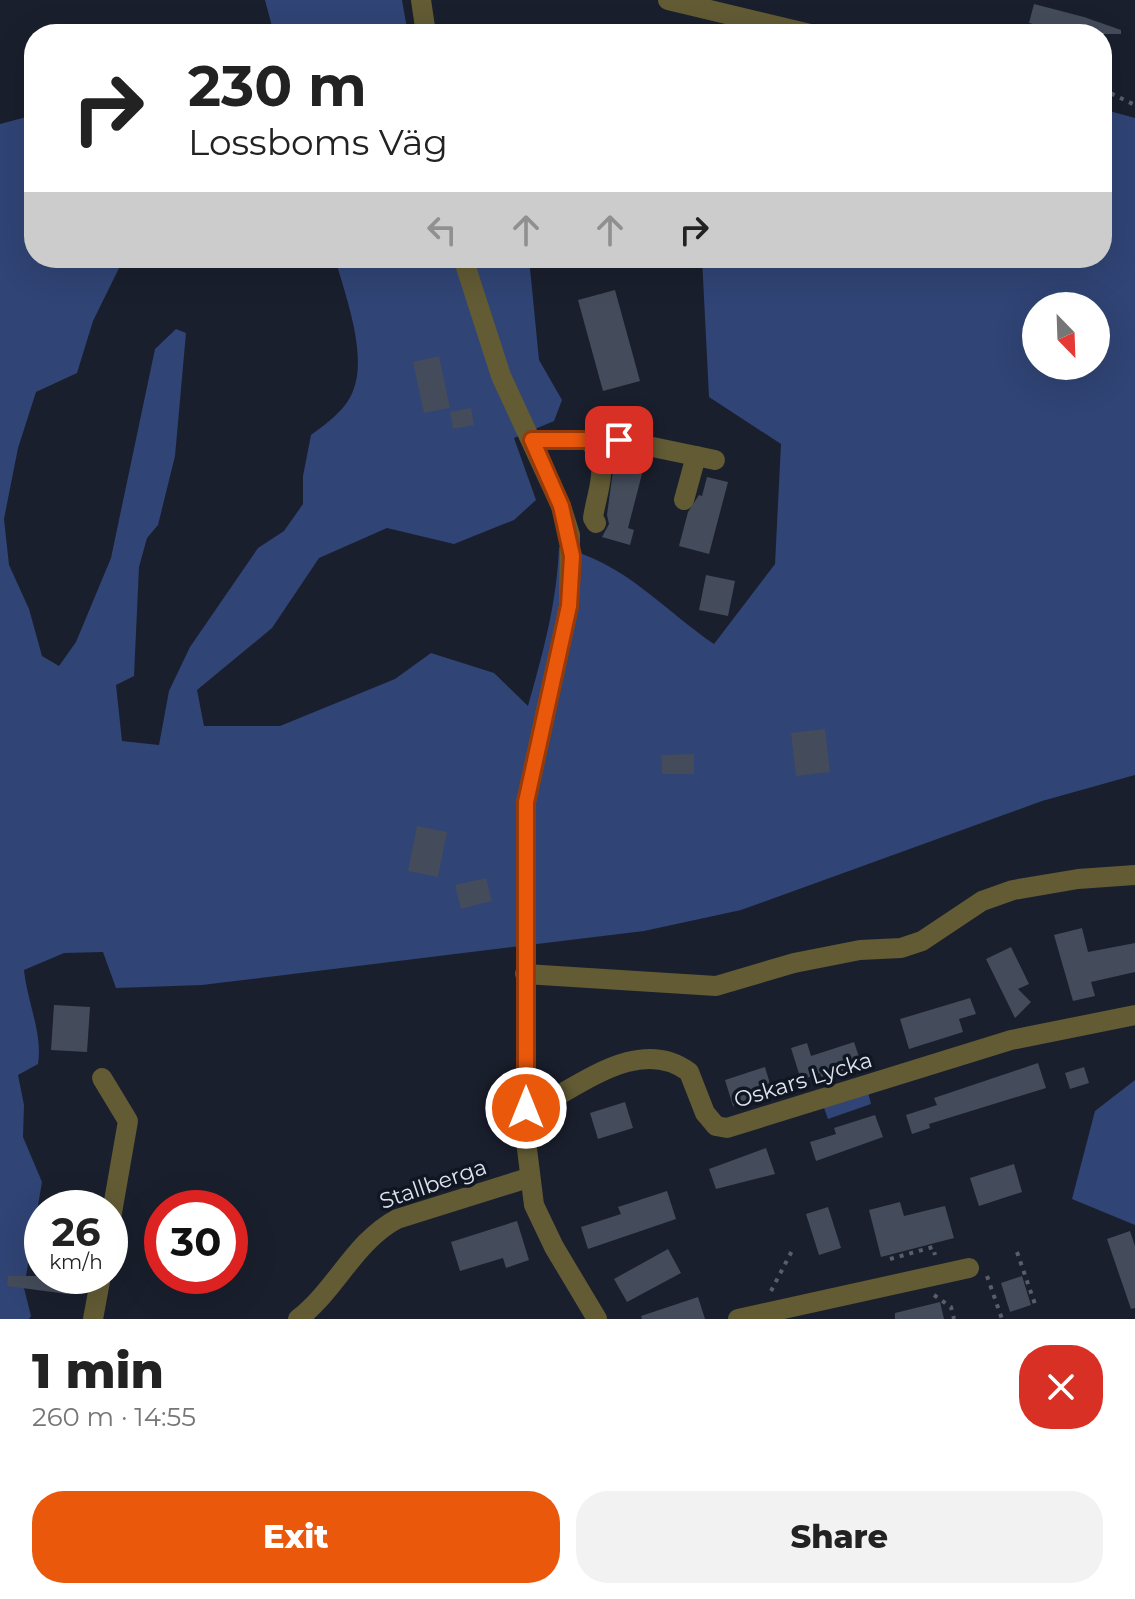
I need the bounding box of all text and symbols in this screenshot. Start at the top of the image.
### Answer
text: 230 m [188,52,367,120]
icon: right [56,56,160,160]
text: Lossboms Väg [188,120,448,164]
icon: left [420,208,464,252]
icon: ahead [504,208,548,252]
icon: ahead [588,208,632,252]
icon: right [672,208,716,252]
north arrow [1022,292,1110,380]
map controls [1022,292,1110,380]
pin [585,406,653,474]
icon: arrive [597,418,641,462]
street label: Oskars Lycka [731,1046,875,1114]
position arrow [484,1066,568,1150]
street label: Stallberga [376,1153,490,1215]
speed limit sign: 30 [144,1190,248,1294]
text: 26 [51,1207,101,1256]
text: km/h [49,1250,103,1274]
text: 1 min [32,1342,164,1400]
button: close [1019,1345,1103,1429]
text: 260 m · 14:55 [32,1401,196,1433]
button: Exit [32,1491,560,1583]
button: Share [576,1491,1103,1583]

